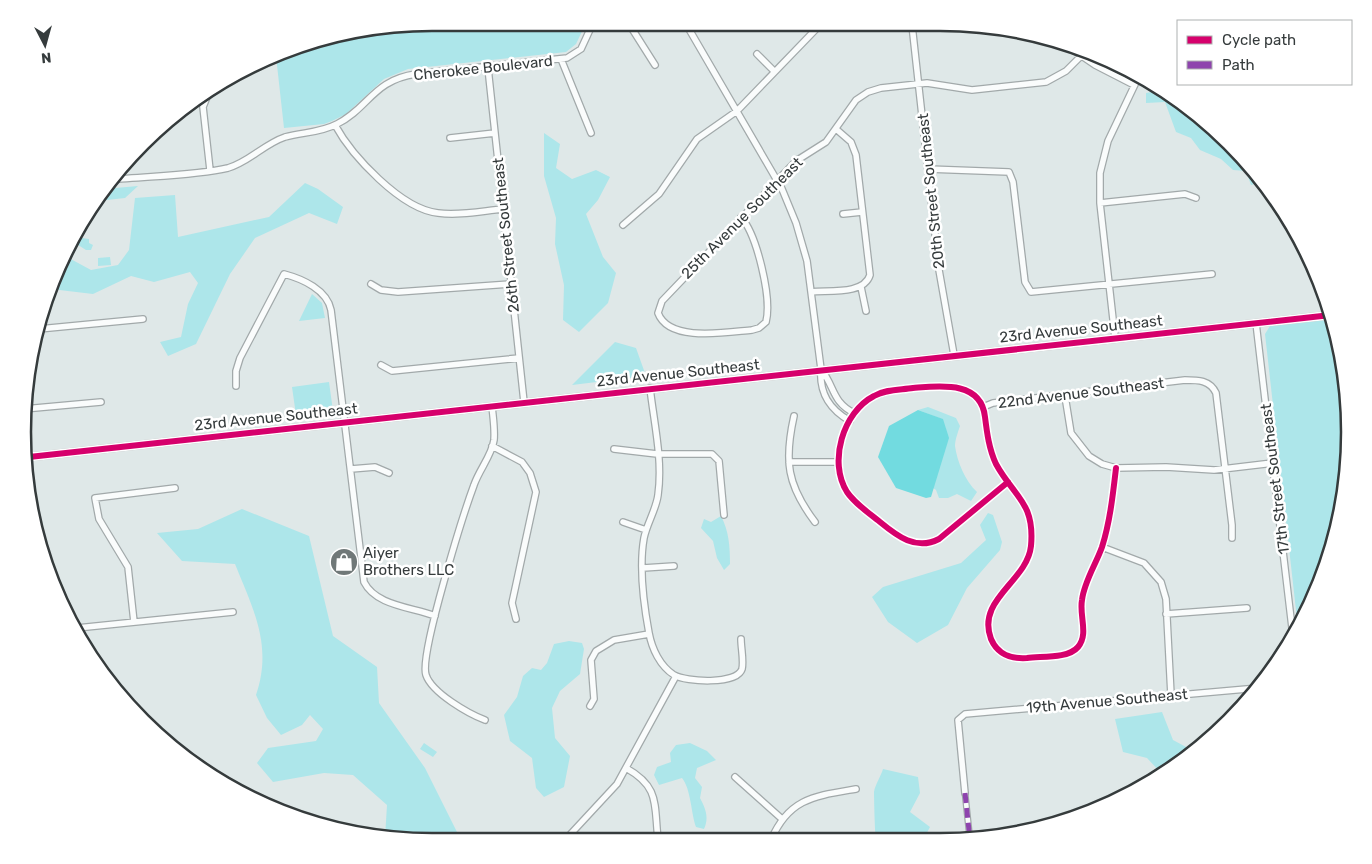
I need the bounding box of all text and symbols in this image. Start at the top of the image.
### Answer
north arrow [20,20,70,70]
legend [1177,20,1352,85]
text: Cycle path [1222,31,1296,49]
text: N [40,48,52,66]
street label: Cherokee Boulevard [413,52,553,84]
text: Path [1222,56,1255,74]
street label: 20th Street Southeast [914,112,948,270]
street label: 25th Avenue Southeast [678,153,807,282]
street label: 26th Street Southeast [489,156,523,313]
street label: 23rd Avenue Southeast [999,311,1164,347]
street label: 23rd Avenue Southeast [596,355,761,391]
street label: 22nd Avenue Southeast [997,374,1165,412]
street label: 23rd Avenue Southeast [194,399,359,435]
street label: 17th Street Southeast [1257,402,1293,556]
place label: Aiyer Brothers LLC [363,544,454,579]
shop icon: Aiyer Brothers LLC [329,547,359,577]
street label: 19th Avenue Southeast [1026,685,1189,717]

